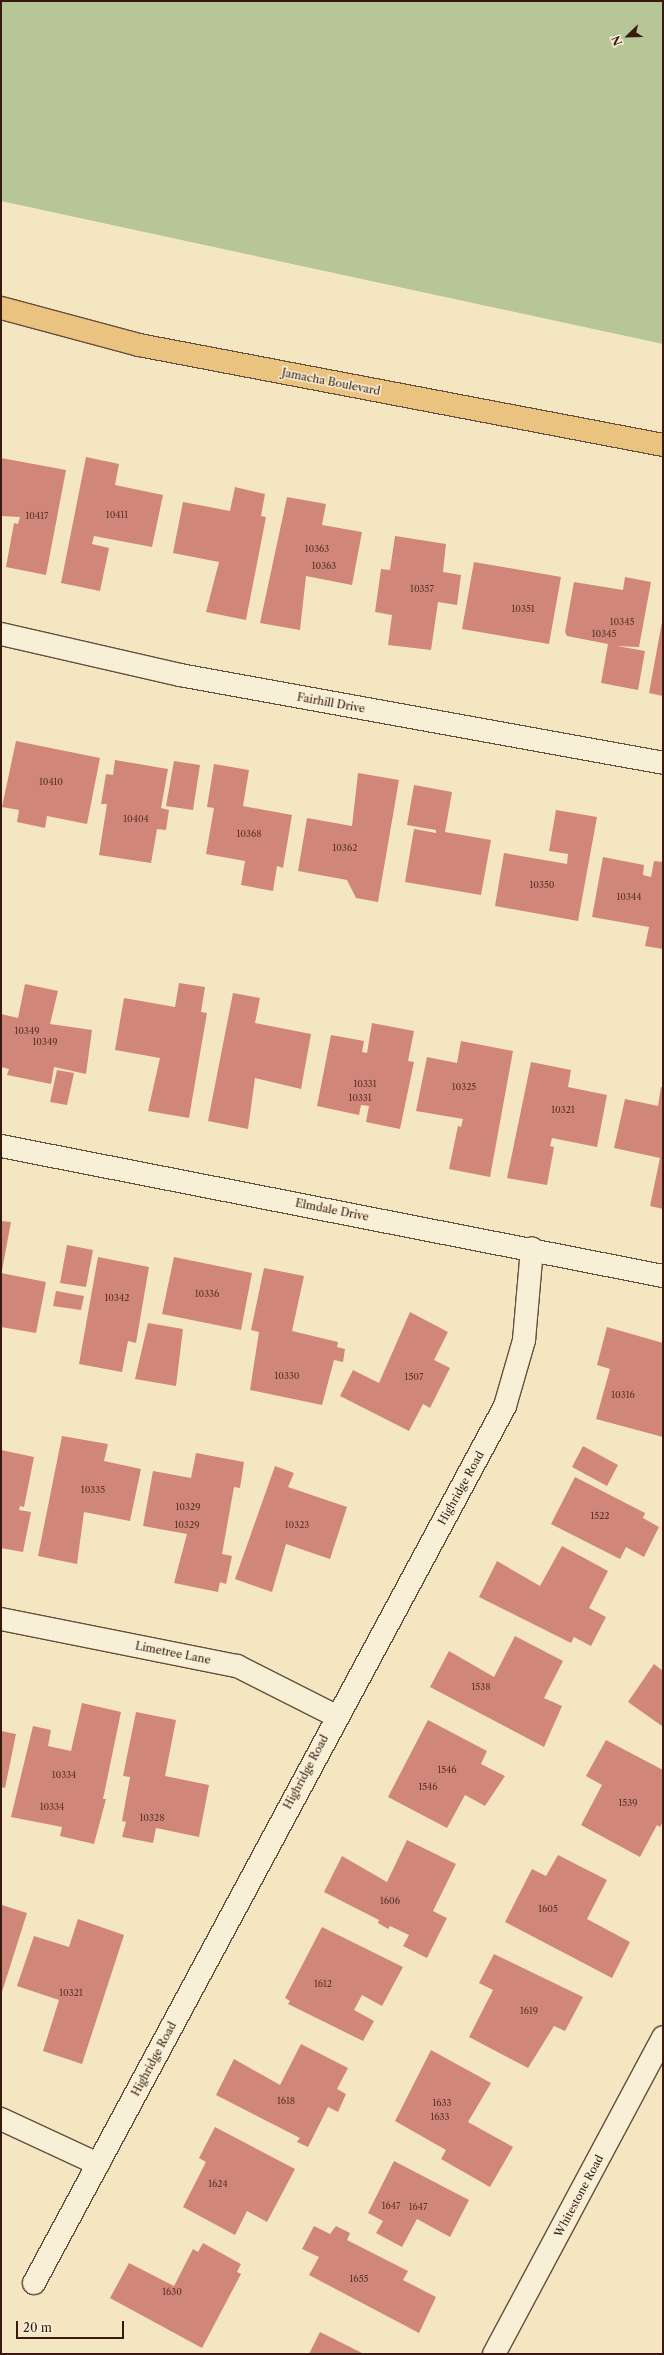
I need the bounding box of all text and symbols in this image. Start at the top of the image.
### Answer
north arrow [608,16,648,56]
text: N [609,34,625,48]
street label: Jamacha Boulevard [281,366,381,398]
house number: 10411 [106,510,128,520]
house number: 10417 [26,511,48,521]
house number: 10363 [305,544,329,554]
house number: 10363 [312,561,336,571]
house number: 10357 [410,584,434,594]
house number: 10351 [511,604,535,614]
house number: 10345 [610,617,634,627]
house number: 10345 [592,629,616,639]
street label: Fairhill Drive [296,691,366,715]
house number: 10410 [39,777,63,787]
house number: 10404 [123,814,149,824]
house number: 10368 [236,829,262,839]
house number: 10362 [333,843,357,853]
house number: 10350 [529,880,555,890]
house number: 10344 [617,892,641,902]
house number: 10349 [15,1026,39,1036]
house number: 10349 [33,1037,57,1047]
house number: 10331 [353,1079,377,1089]
house number: 10325 [452,1082,476,1092]
house number: 10331 [348,1093,372,1103]
house number: 10321 [551,1105,575,1115]
street label: Elmdale Drive [294,1196,370,1224]
house number: 10336 [195,1289,219,1299]
house number: 10342 [105,1293,129,1303]
house number: 10330 [274,1371,300,1381]
house number: 1507 [405,1372,423,1382]
house number: 10316 [611,1390,635,1400]
street label: Highridge Road [435,1449,487,1527]
house number: 10335 [81,1485,105,1495]
house number: 10329 [176,1502,200,1512]
house number: 1522 [590,1511,610,1521]
house number: 10329 [175,1520,199,1530]
house number: 10323 [285,1520,309,1530]
street label: Limetree Lane [134,1639,212,1667]
house number: 1538 [472,1682,490,1692]
street label: Highridge Road [281,1733,331,1811]
house number: 1546 [437,1765,457,1775]
house number: 10334 [52,1770,76,1780]
house number: 1546 [418,1782,438,1792]
house number: 1539 [619,1798,637,1808]
house number: 10334 [40,1802,64,1812]
house number: 10328 [140,1813,164,1823]
house number: 1606 [380,1896,400,1906]
house number: 1605 [538,1904,558,1914]
house number: 1612 [314,1979,332,1989]
house number: 10321 [59,1988,83,1998]
house number: 1619 [520,2006,538,2016]
street label: Highridge Road [129,2020,179,2098]
house number: 1618 [277,2096,295,2106]
house number: 1633 [433,2098,451,2108]
house number: 1633 [431,2112,449,2122]
street label: Whitestone Road [552,2153,606,2239]
house number: 1624 [208,2179,228,2189]
house number: 1647 [382,2201,400,2211]
house number: 1647 [409,2202,427,2212]
house number: 1655 [350,2274,368,2284]
house number: 1630 [162,2287,182,2297]
scale bar [18,2313,126,2339]
text: 20 m [23,2320,52,2335]

